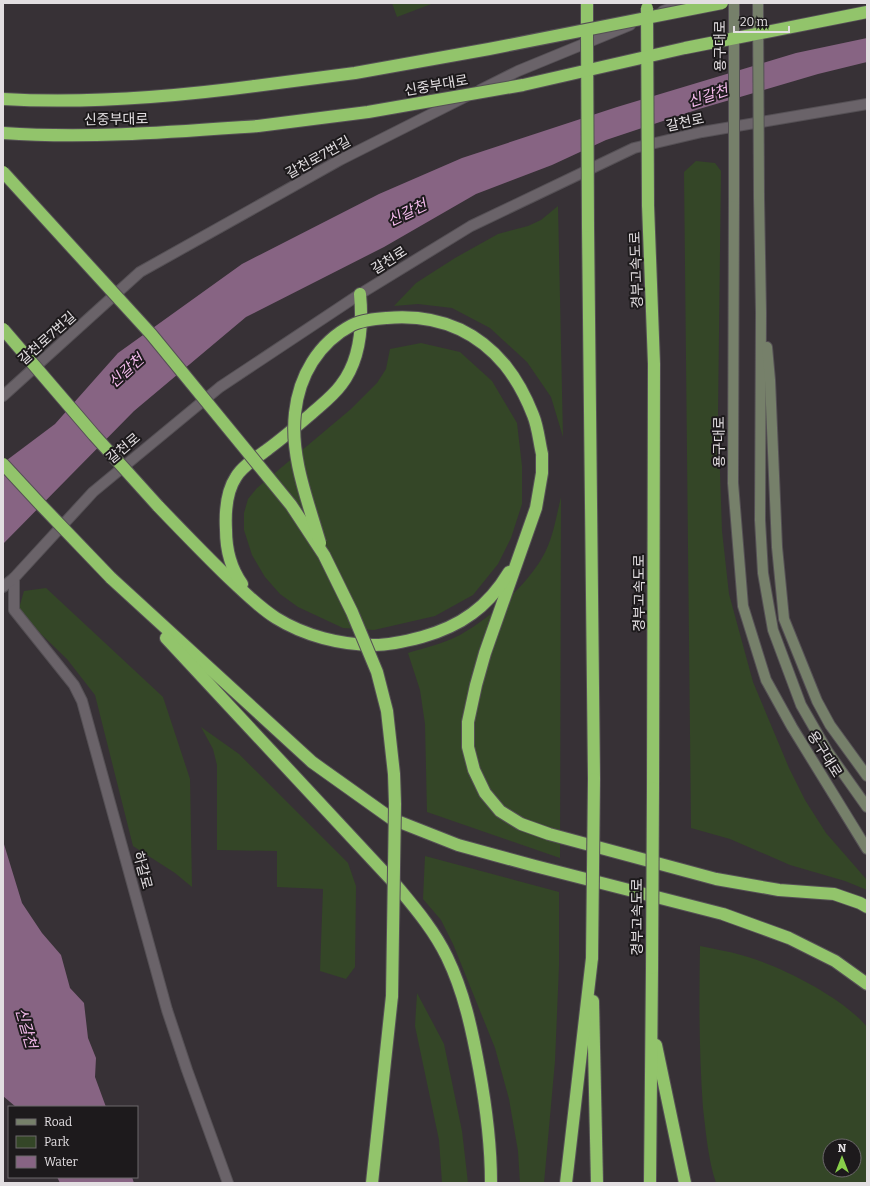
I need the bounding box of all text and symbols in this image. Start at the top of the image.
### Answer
scale bar [734,8,789,34]
text: 20 m [740,15,769,29]
street label: 용구대로 [712,20,729,72]
street label: 신중부대로 [403,72,469,99]
water label: 신갈천 [686,80,733,111]
street label: 신중부대로 [84,110,148,129]
street label: 갈천로 [664,110,706,135]
street label: 갈천로7번길 [283,133,354,182]
water label: 신갈천 [384,195,432,230]
street label: 경부고속도로 [627,231,646,309]
street label: 갈천로 [368,243,410,278]
street label: 갈천로7번길 [15,308,80,369]
water label: 신갈천 [105,349,149,392]
street label: 용구대로 [711,416,728,468]
street label: 갈천로 [103,429,144,467]
street label: 경부고속도로 [631,554,648,632]
street label: 용구대로 [804,728,845,781]
street label: 하갈로 [129,849,156,891]
street label: 경부고속도로 [629,878,646,956]
water label: 신갈천 [12,1006,41,1052]
legend [8,1106,138,1178]
text: Road [44,1115,72,1129]
text: Park [44,1135,70,1149]
north arrow [822,1138,862,1178]
text: N [838,1142,847,1155]
text: Water [44,1155,79,1169]

